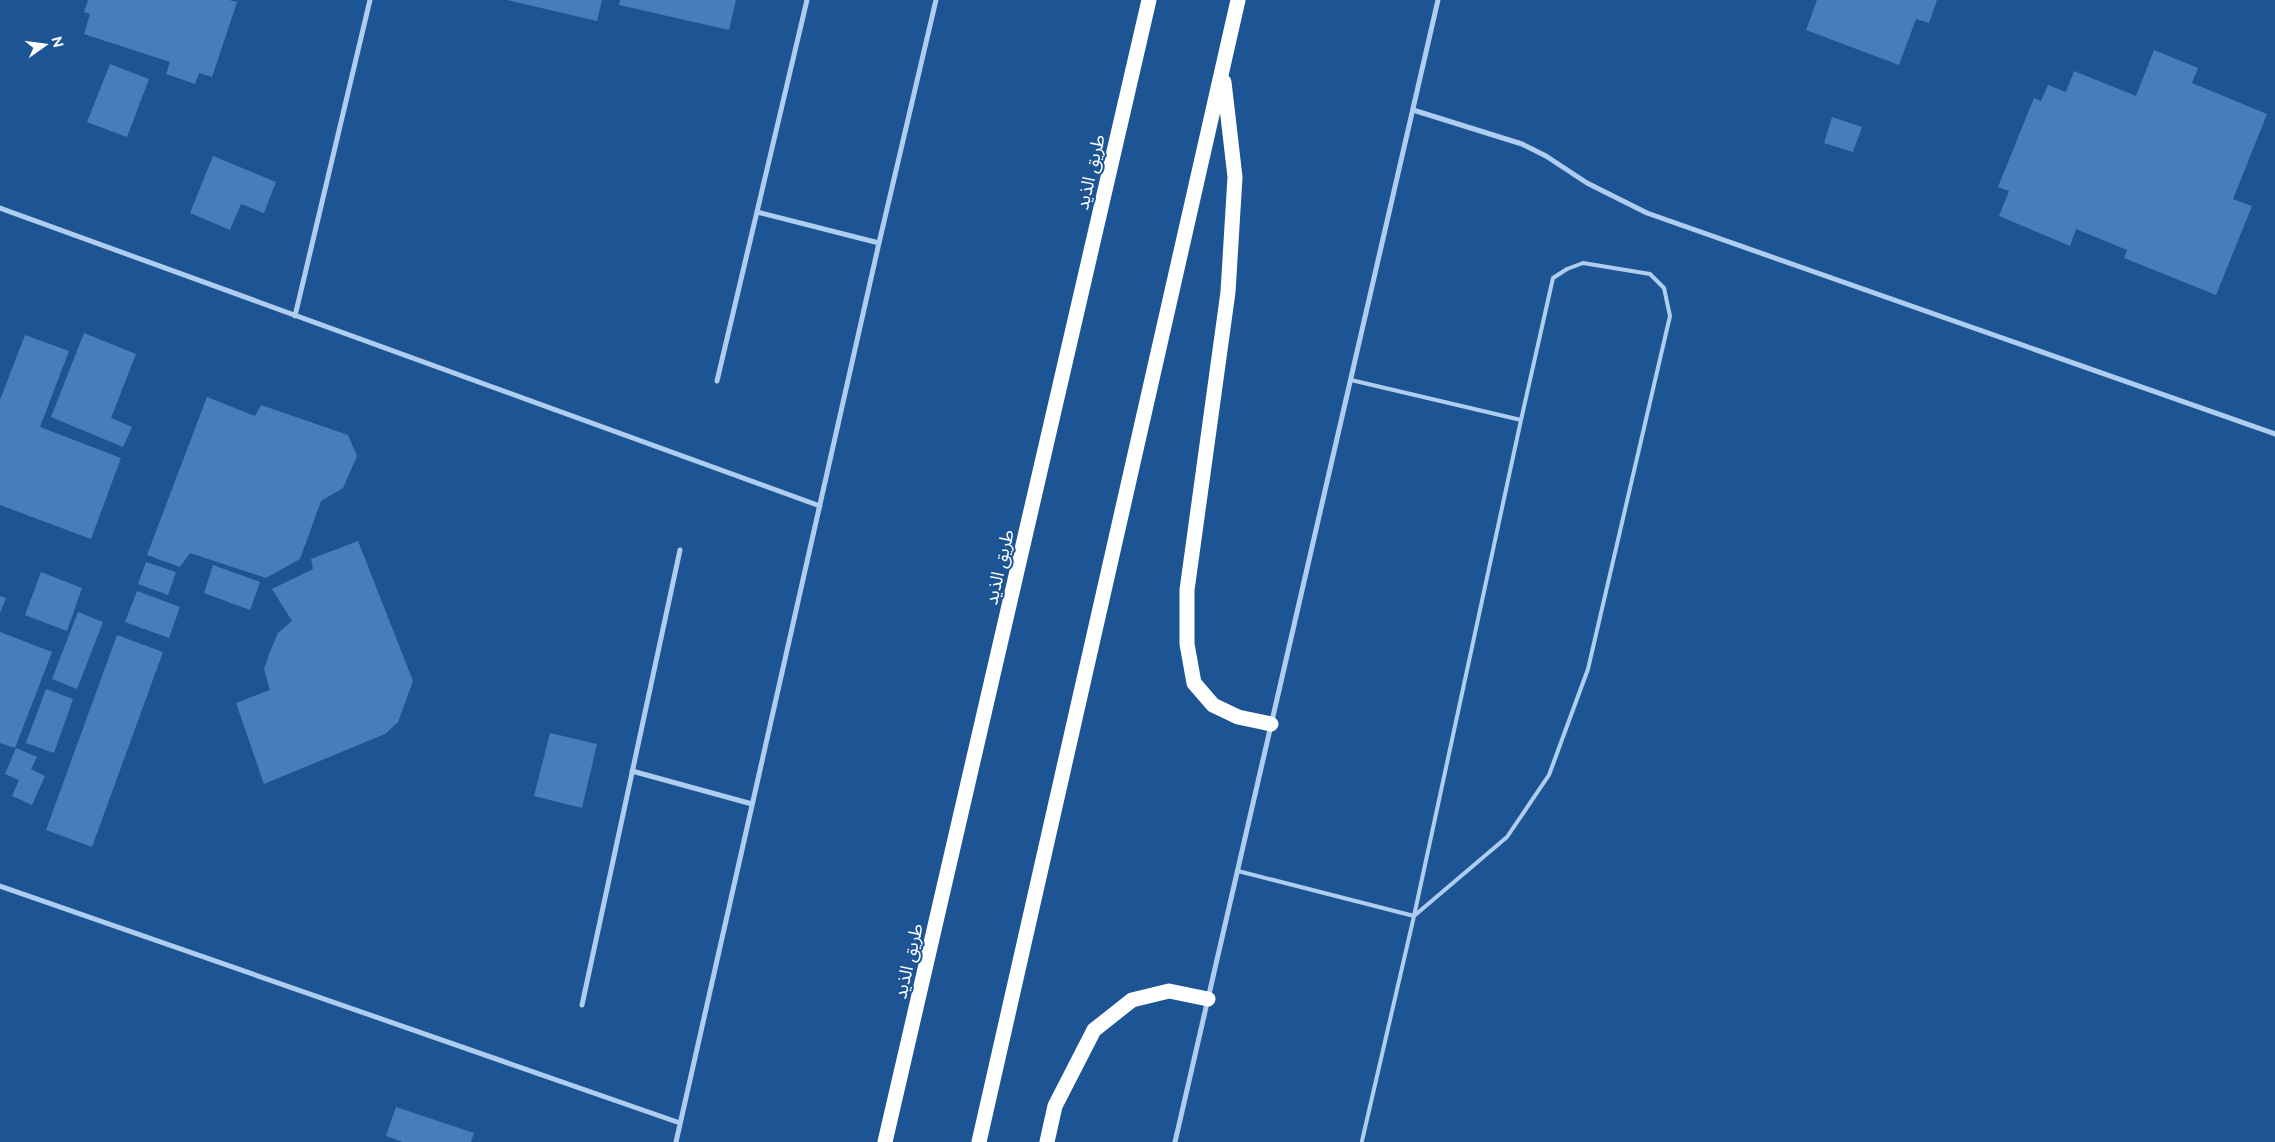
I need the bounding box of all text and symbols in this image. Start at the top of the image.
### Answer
north arrow [20,20,70,70]
text: N [49,35,67,49]
street label: طريق الذيد [1071,132,1110,212]
street label: طريق الذيد [980,527,1019,607]
street label: طريق الذيد [889,921,928,1001]

